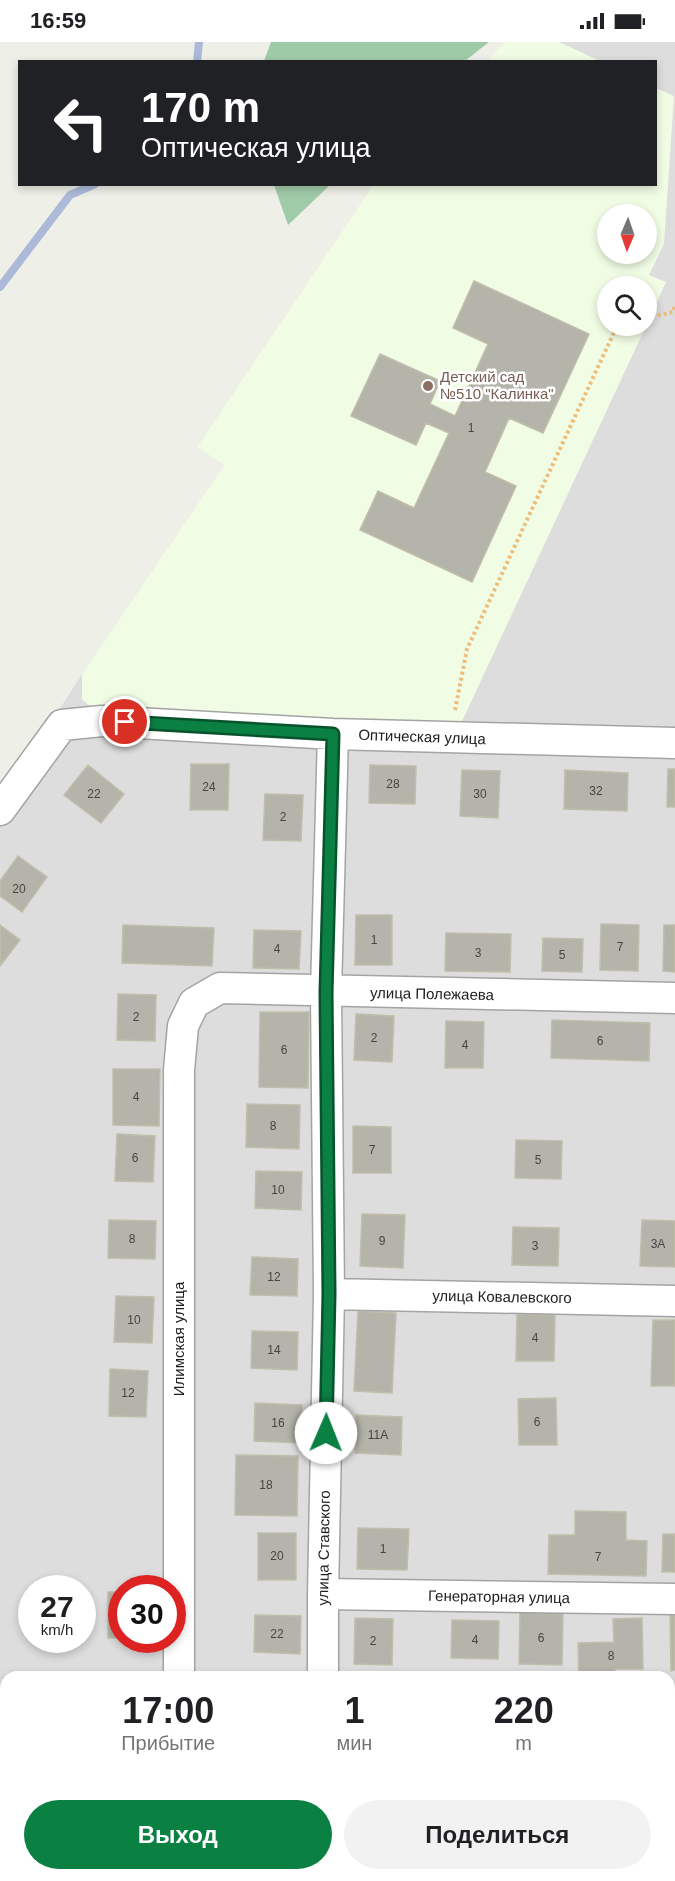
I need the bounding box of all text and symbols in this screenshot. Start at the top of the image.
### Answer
text: 16:59 [30,8,86,33]
icon: left [42,84,120,162]
text: 170 m [141,84,260,131]
text: Оптическая улица [141,133,370,163]
north arrow [597,204,657,264]
map controls [597,204,657,336]
button: search [597,276,657,336]
place label: Детский сад №510 "Калинка" [440,368,554,402]
marker: Детский сад №510 "Калинка" [421,379,435,393]
house number: 1 [468,421,475,435]
pin [99,696,150,747]
icon: arrive [108,705,141,738]
street label: Оптическая улица [358,726,487,747]
house number: 28 [386,777,400,791]
house number: 24 [202,780,216,794]
house number: 32 [589,784,603,798]
house number: 22 [87,787,101,801]
house number: 30 [473,787,487,801]
house number: 2 [280,810,287,824]
house number: 20 [12,882,26,896]
house number: 1 [371,933,378,947]
house number: 7 [617,940,624,954]
house number: 4 [274,942,281,956]
house number: 3 [475,946,482,960]
house number: 5 [559,948,566,962]
street label: улица Полежаева [370,984,495,1003]
house number: 2 [133,1010,140,1024]
house number: 2 [371,1031,378,1045]
house number: 6 [597,1034,604,1048]
house number: 4 [462,1038,469,1052]
house number: 6 [281,1043,288,1057]
house number: 4 [133,1090,140,1104]
house number: 8 [270,1119,277,1133]
house number: 7 [369,1143,376,1157]
house number: 6 [132,1151,139,1165]
house number: 5 [535,1153,542,1167]
house number: 10 [271,1183,285,1197]
house number: 8 [129,1232,136,1246]
house number: 9 [379,1234,386,1248]
house number: 3А [651,1237,665,1251]
house number: 3 [532,1239,539,1253]
house number: 12 [267,1270,281,1284]
street label: Илимская улица [170,1281,187,1396]
street label: улица Ковалевского [432,1287,572,1306]
house number: 10 [127,1313,141,1327]
house number: 4 [532,1331,539,1345]
house number: 14 [267,1343,281,1357]
house number: 12 [121,1386,135,1400]
position arrow [294,1401,358,1465]
house number: 6 [534,1415,541,1429]
house number: 16 [271,1416,285,1430]
house number: 11А [368,1428,388,1442]
house number: 18 [259,1478,273,1492]
street label: улица Ставского [314,1490,333,1606]
house number: 1 [380,1542,387,1556]
house number: 20 [270,1549,284,1563]
house number: 7 [595,1550,602,1564]
speed limit sign: 30 [108,1575,186,1653]
street label: Генераторная улица [428,1587,571,1606]
text: 27 [40,1590,74,1623]
text: km/h [41,1621,73,1638]
house number: 22 [270,1627,284,1641]
house number: 6 [538,1631,545,1645]
house number: 4 [472,1633,479,1647]
house number: 2 [370,1634,377,1648]
house number: 8 [608,1649,615,1663]
text: 17:00 [122,1690,214,1731]
text: 1 [344,1690,364,1731]
text: 220 [494,1690,554,1731]
text: Прибытие [121,1732,215,1754]
text: мин [336,1732,372,1754]
text: m [515,1732,532,1754]
button: Выход [24,1800,332,1869]
button: Поделиться [344,1800,651,1869]

